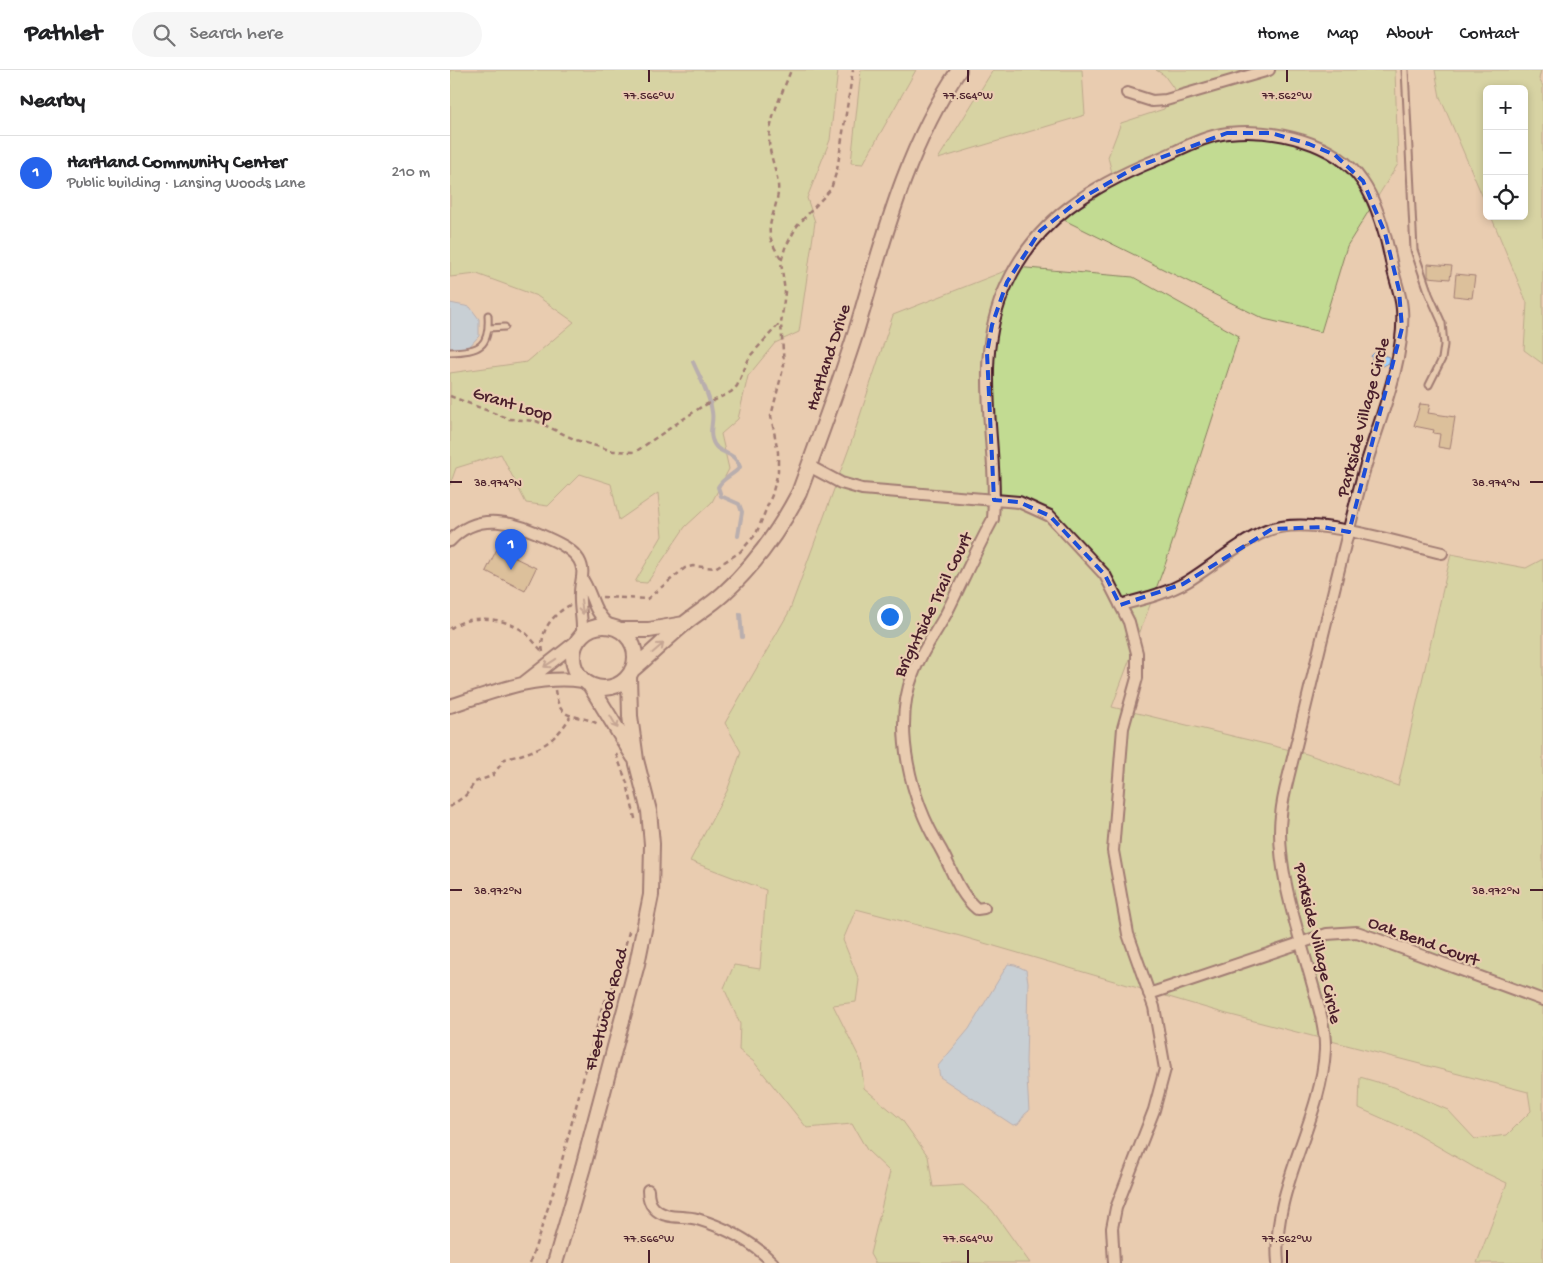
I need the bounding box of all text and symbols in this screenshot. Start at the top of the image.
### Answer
search box [132,12,482,57]
text: Pathlet [25,20,102,49]
icon: search [150,21,178,49]
text: Search here [190,23,283,46]
text: Home [1257,24,1299,45]
text: Map [1327,24,1358,45]
text: About [1386,24,1432,45]
text: Contact [1460,24,1518,45]
map controls [1483,85,1528,220]
button: + [1483,85,1528,130]
text: Nearby [20,90,85,115]
text: 77.566°W [623,90,674,104]
text: 77.564°W [942,90,993,104]
text: 77.562°W [1261,90,1312,104]
button: − [1483,130,1528,175]
text: Hartland Community Center [67,152,287,175]
text: 1 [33,164,39,183]
text: 210 m [391,164,430,183]
text: Public building · Lansing Woods Lane [67,175,305,194]
button: locate [1483,175,1528,220]
street label: Hartland Drive [802,301,857,414]
street label: Parkside Village Circle [1333,335,1396,501]
street label: Grant Loop [470,383,555,427]
text: 38.974°N [473,477,522,491]
text: 38.974°N [1471,477,1520,491]
street label: Brightside Trail Court [890,528,979,682]
pin: 1 [495,529,527,570]
one-way arrow [577,599,587,615]
your location [877,604,903,630]
one-way arrow [652,642,665,654]
one-way arrow [543,658,557,668]
one-way arrow [609,715,619,729]
street label: Parkside Village Circle [1288,860,1345,1027]
text: 38.972°N [473,885,522,899]
text: 38.972°N [1471,885,1520,899]
street label: Oak Bend Court [1365,913,1483,973]
street label: Fleetwood Road [581,945,634,1074]
text: 77.566°W [623,1233,674,1247]
text: 77.564°W [942,1233,993,1247]
text: 77.562°W [1261,1233,1312,1247]

